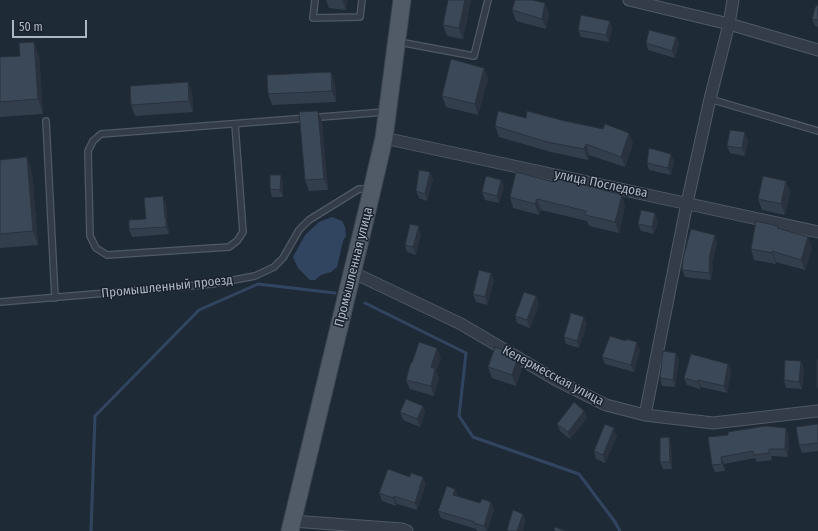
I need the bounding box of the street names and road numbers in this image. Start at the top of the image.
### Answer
street label: улица Последова [553,166,649,202]
street label: Промышленная улица [332,206,376,328]
street label: Промышленный проезд [101,272,233,302]
street label: Келермесская улица [500,343,606,409]

